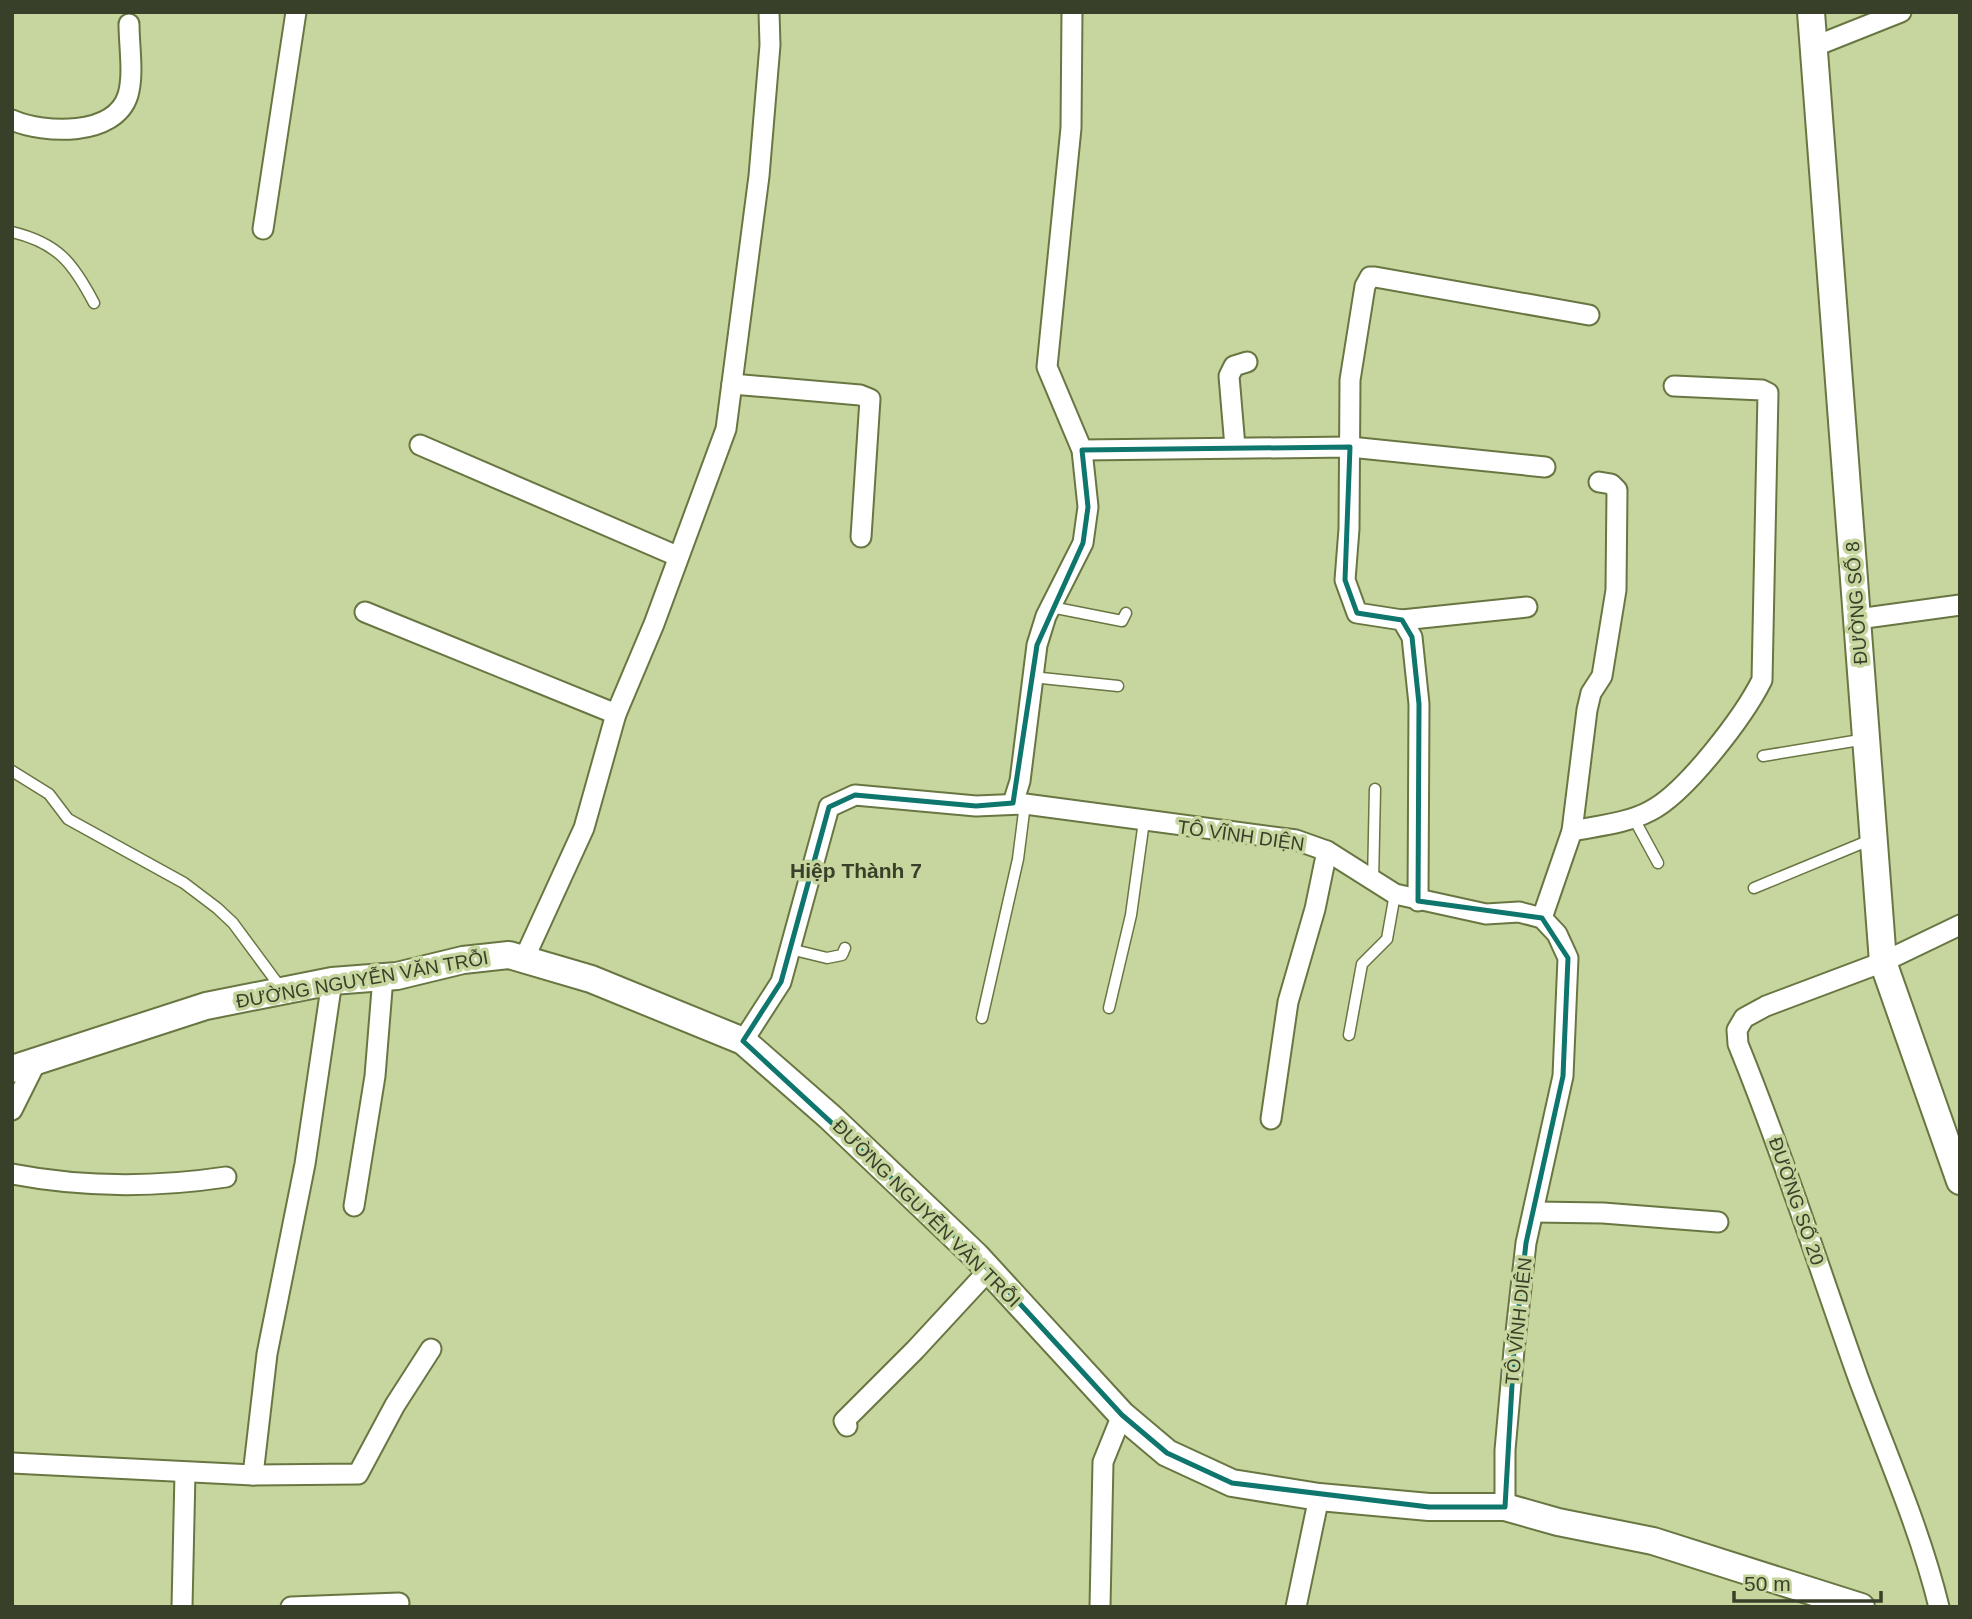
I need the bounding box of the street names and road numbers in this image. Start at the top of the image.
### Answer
street label: ĐƯỜNG SỐ 8 [1842,541,1871,665]
street label: TÔ VĨNH DIỆN [1176,816,1306,855]
street label: ĐƯỜNG NGUYỄN VĂN TRỖI [234,947,490,1012]
street label: ĐƯỜNG NGUYỄN VĂN TRỖI [829,1115,1025,1311]
street label: ĐƯỜNG SỐ 20 [1765,1134,1828,1268]
street label: TÔ VĨNH DIỆN [1501,1256,1536,1386]

